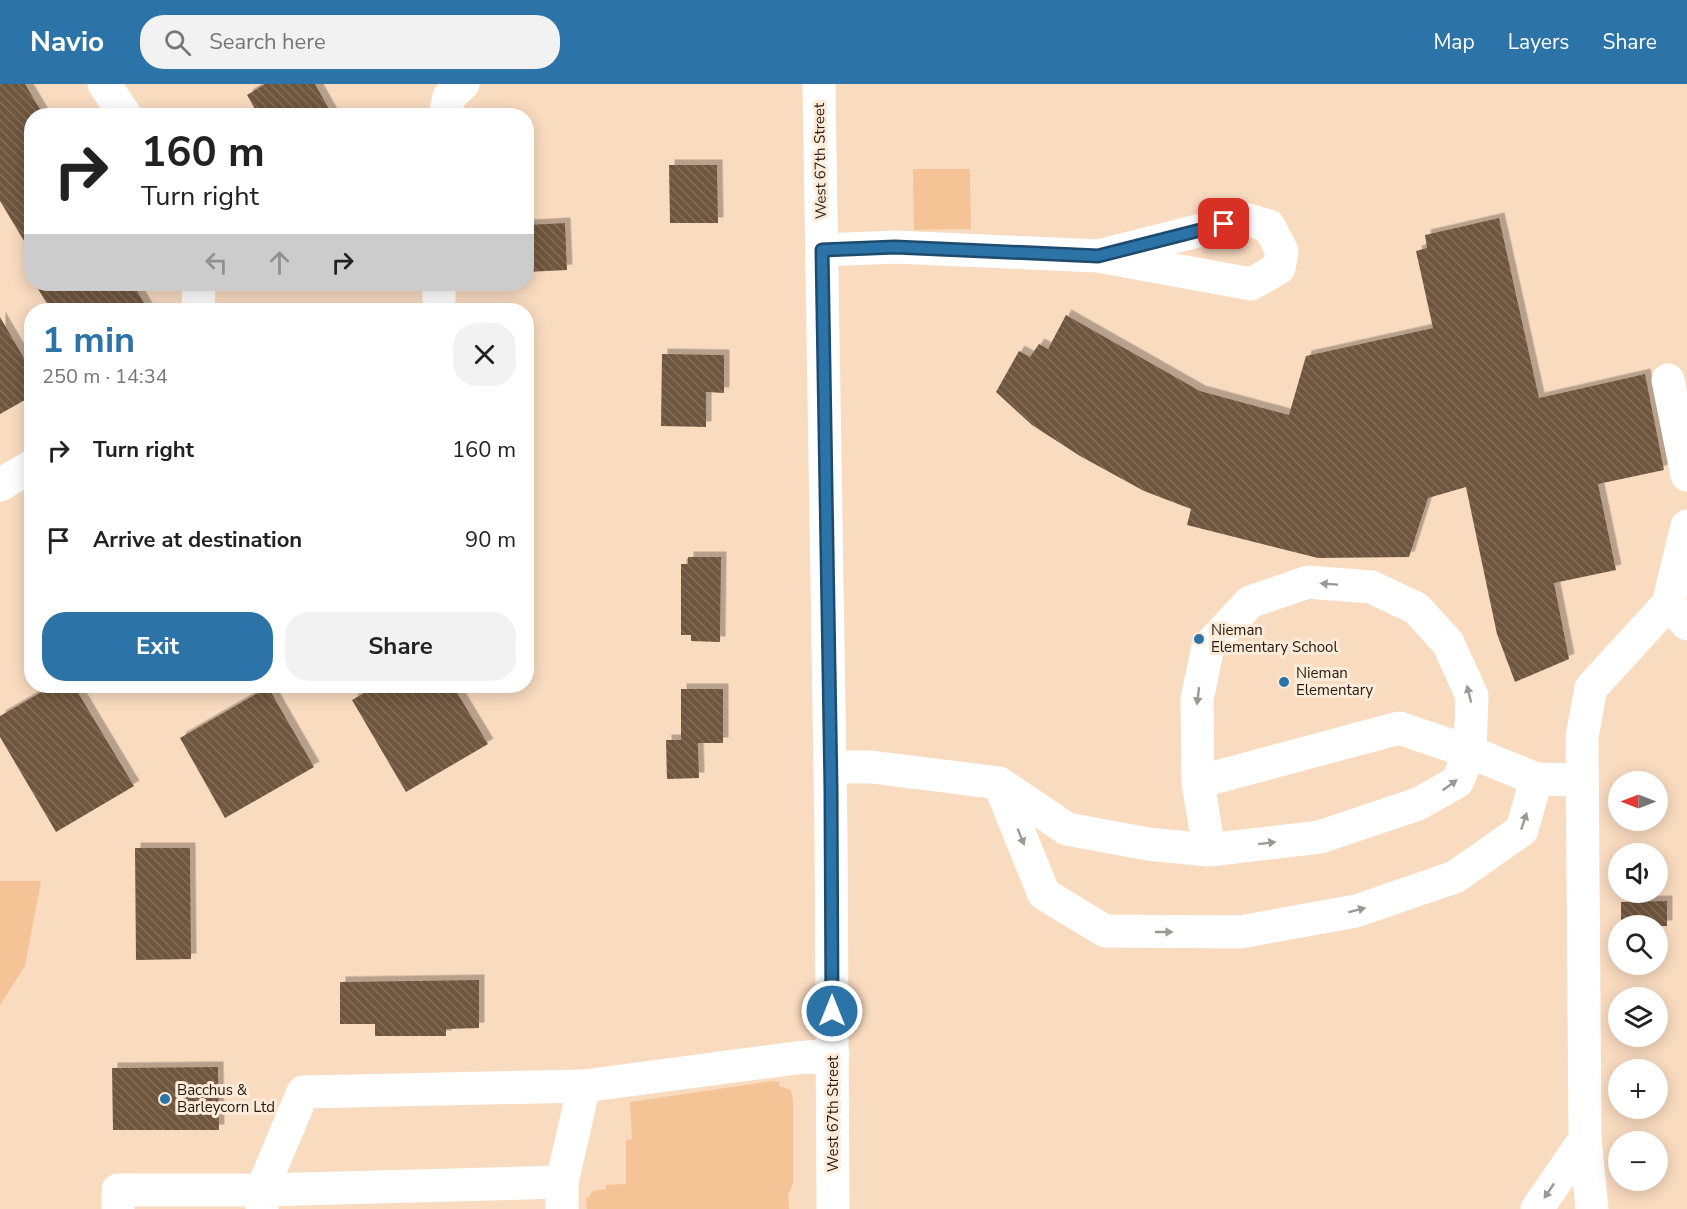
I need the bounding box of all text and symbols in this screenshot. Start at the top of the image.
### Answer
search box [140,15,560,69]
text: Navio [30,23,104,61]
icon: search [161,26,194,59]
text: Search here [209,27,326,57]
text: Map [1433,28,1475,56]
text: Layers [1508,28,1569,56]
text: Share [1602,28,1657,56]
street label: West 67th Street [809,102,831,219]
text: 160 m [141,124,265,181]
icon: right [42,132,120,210]
text: Turn right [141,178,259,215]
pin [1198,198,1249,249]
icon: arrive [1207,207,1240,240]
icon: left [200,246,233,279]
icon: ahead [263,246,296,279]
icon: right [326,246,359,279]
text: 1 min [42,316,135,365]
button: close [453,323,516,386]
text: 250 m · 14:34 [42,363,168,390]
icon: right [42,434,75,467]
text: Turn right [93,435,194,465]
text: 160 m [452,435,516,465]
icon: arrive [42,524,75,557]
text: Arrive at destination [93,525,302,555]
text: 90 m [465,525,516,555]
one-way arrow [1320,579,1339,588]
button: Exit [42,612,273,681]
button: Share [285,612,516,681]
place label: Nieman Elementary School [1211,620,1338,657]
marker: Nieman Elementary School [1192,632,1206,646]
place label: Nieman Elementary [1296,663,1373,700]
marker: Nieman Elementary [1277,675,1291,689]
one-way arrow [1464,684,1473,703]
one-way arrow [1193,687,1203,706]
north arrow [1608,771,1668,831]
map controls [1608,771,1668,1191]
one-way arrow [1442,779,1458,791]
one-way arrow [1520,812,1529,830]
one-way arrow [1017,828,1026,846]
one-way arrow [1257,838,1276,848]
button: sound [1608,843,1668,903]
one-way arrow [1348,905,1366,914]
button: search [1608,915,1668,975]
one-way arrow [1154,927,1173,937]
position arrow [800,979,864,1043]
button: layers [1608,987,1668,1047]
street label: West 67th Street [823,1055,843,1172]
button: + [1608,1059,1668,1119]
place label: Bacchus & Barleycorn Ltd [177,1080,275,1117]
marker: Bacchus & Barleycorn Ltd [158,1092,172,1106]
button: − [1608,1131,1668,1191]
one-way arrow [1544,1183,1555,1199]

